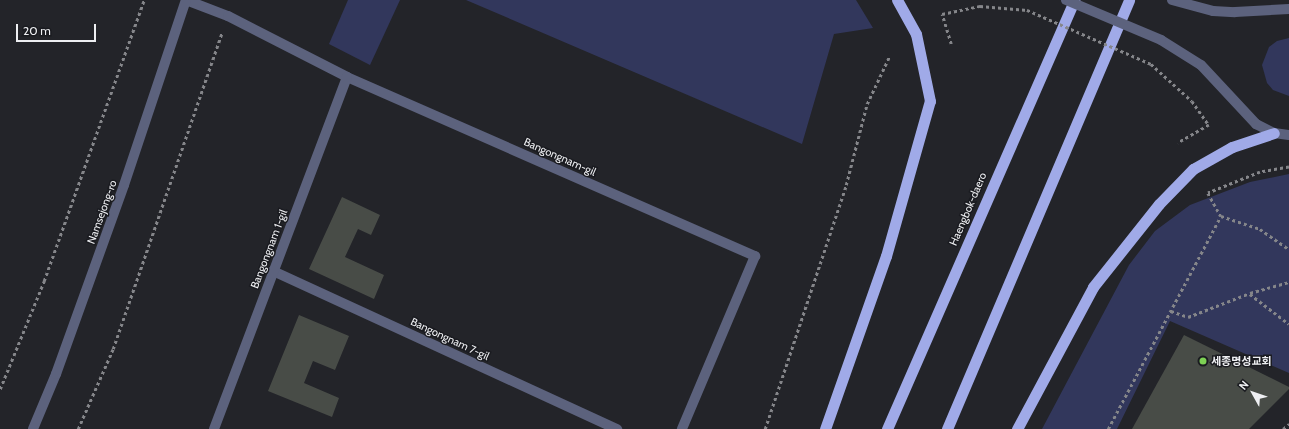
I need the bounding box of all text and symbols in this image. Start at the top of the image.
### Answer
scale bar [18,16,98,42]
text: 20 m [23,23,51,38]
street label: Bangongnam-gil [522,135,598,179]
street label: Haengbok-daero [947,170,989,248]
street label: Namsejong-ro [84,178,120,246]
street label: Bangongnam 1-gil [248,208,290,290]
street label: Bangongnam 7-gil [409,315,491,363]
place label: 세종명성교회 [1211,354,1272,368]
marker: 세종명성교회 [1198,356,1208,366]
north arrow [1233,373,1273,413]
text: N [1236,378,1252,393]

